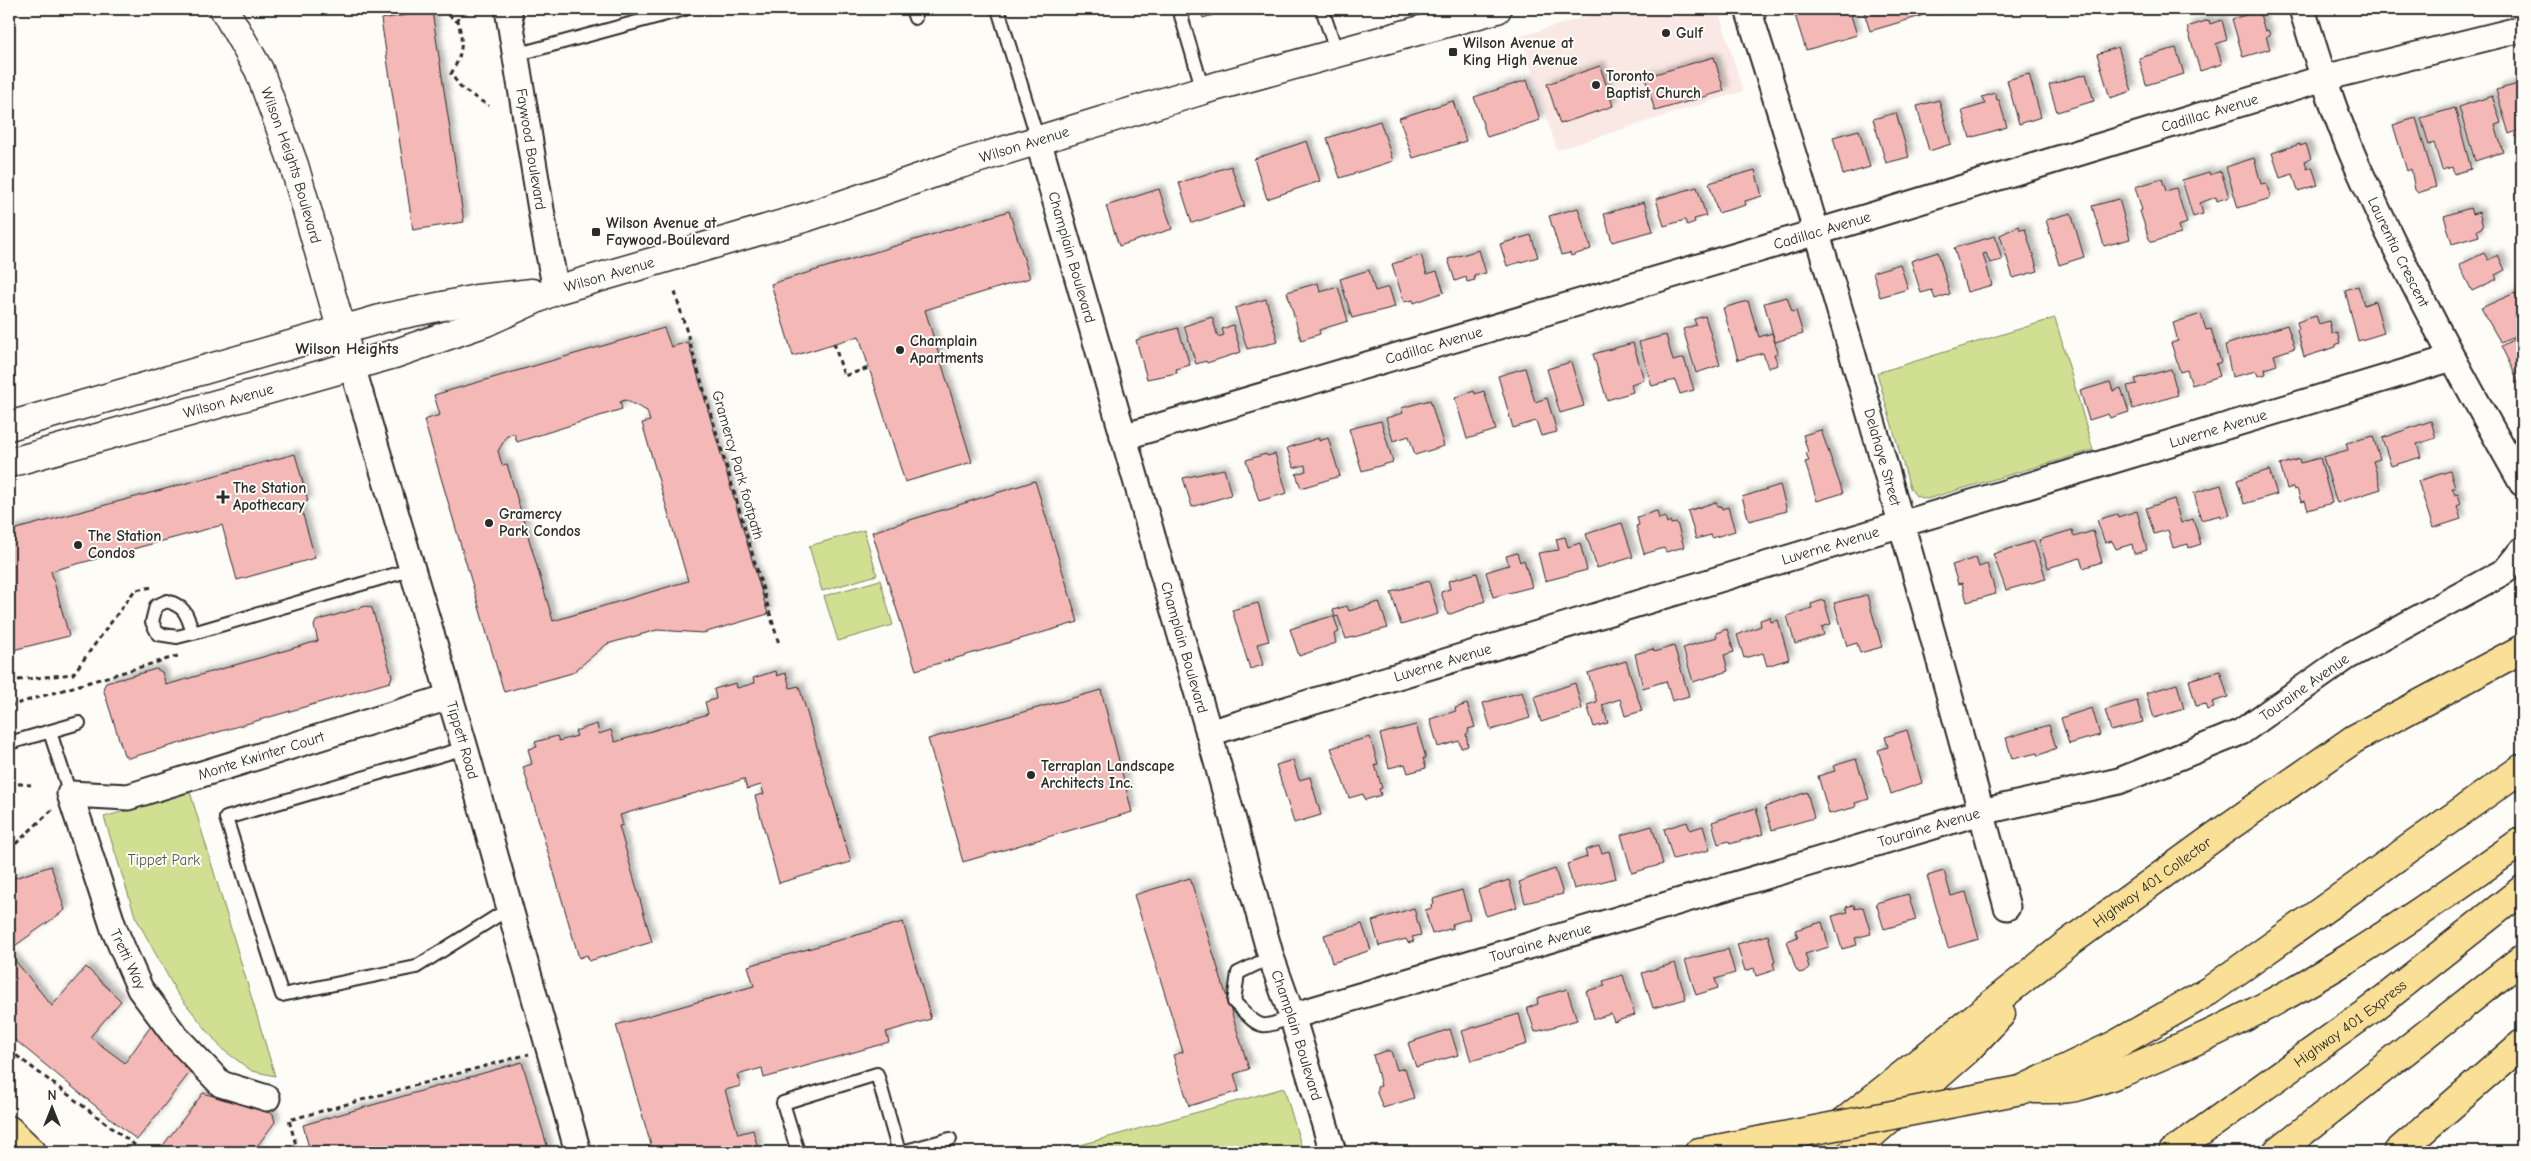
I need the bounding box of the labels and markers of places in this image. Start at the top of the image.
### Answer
place label: Gulf [1676,24,1704,42]
marker: Gulf [1660,27,1672,39]
place label: Wilson Avenue at King High Avenue [1463,34,1578,69]
marker: Wilson Avenue at King High Avenue [1447,46,1459,58]
place label: Toronto Baptist Church [1606,67,1701,102]
marker: Toronto Baptist Church [1590,79,1602,91]
place label: Wilson Avenue at Faywood Boulevard [606,214,730,249]
marker: Wilson Avenue at Faywood Boulevard [590,226,602,238]
place label: Champlain Apartments [910,332,983,367]
marker: Champlain Apartments [894,344,906,356]
place label: The Station Apothecary [233,479,306,514]
marker: The Station Apothecary [217,491,229,503]
place label: Gramercy Park Condos [499,505,580,540]
marker: Gramercy Park Condos [483,517,495,529]
place label: The Station Condos [88,527,161,562]
marker: The Station Condos [72,539,84,551]
place label: Terraplan Landscape Architects Inc. [1041,757,1174,792]
marker: Terraplan Landscape Architects Inc. [1025,769,1037,781]

